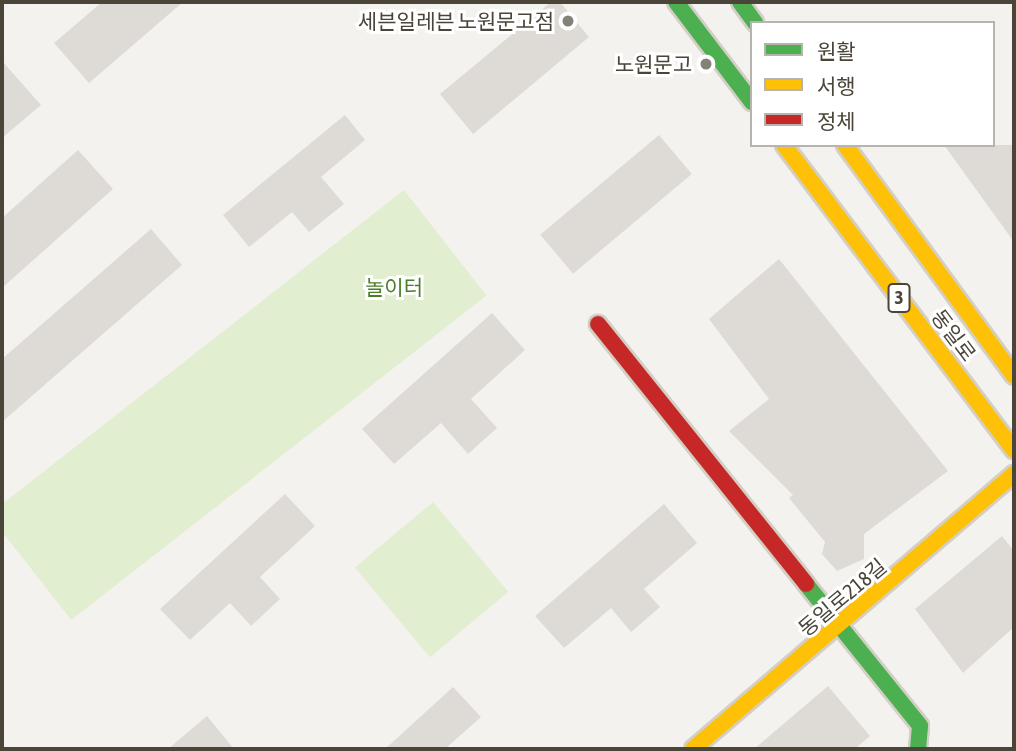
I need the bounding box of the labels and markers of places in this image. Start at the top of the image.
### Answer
place label: 세븐일레븐 노원문고점 [358,8,554,34]
marker: 세븐일레븐 노원문고점 [560,13,576,29]
place label: 노원문고 [615,51,692,77]
marker: 노원문고 [698,56,714,72]

